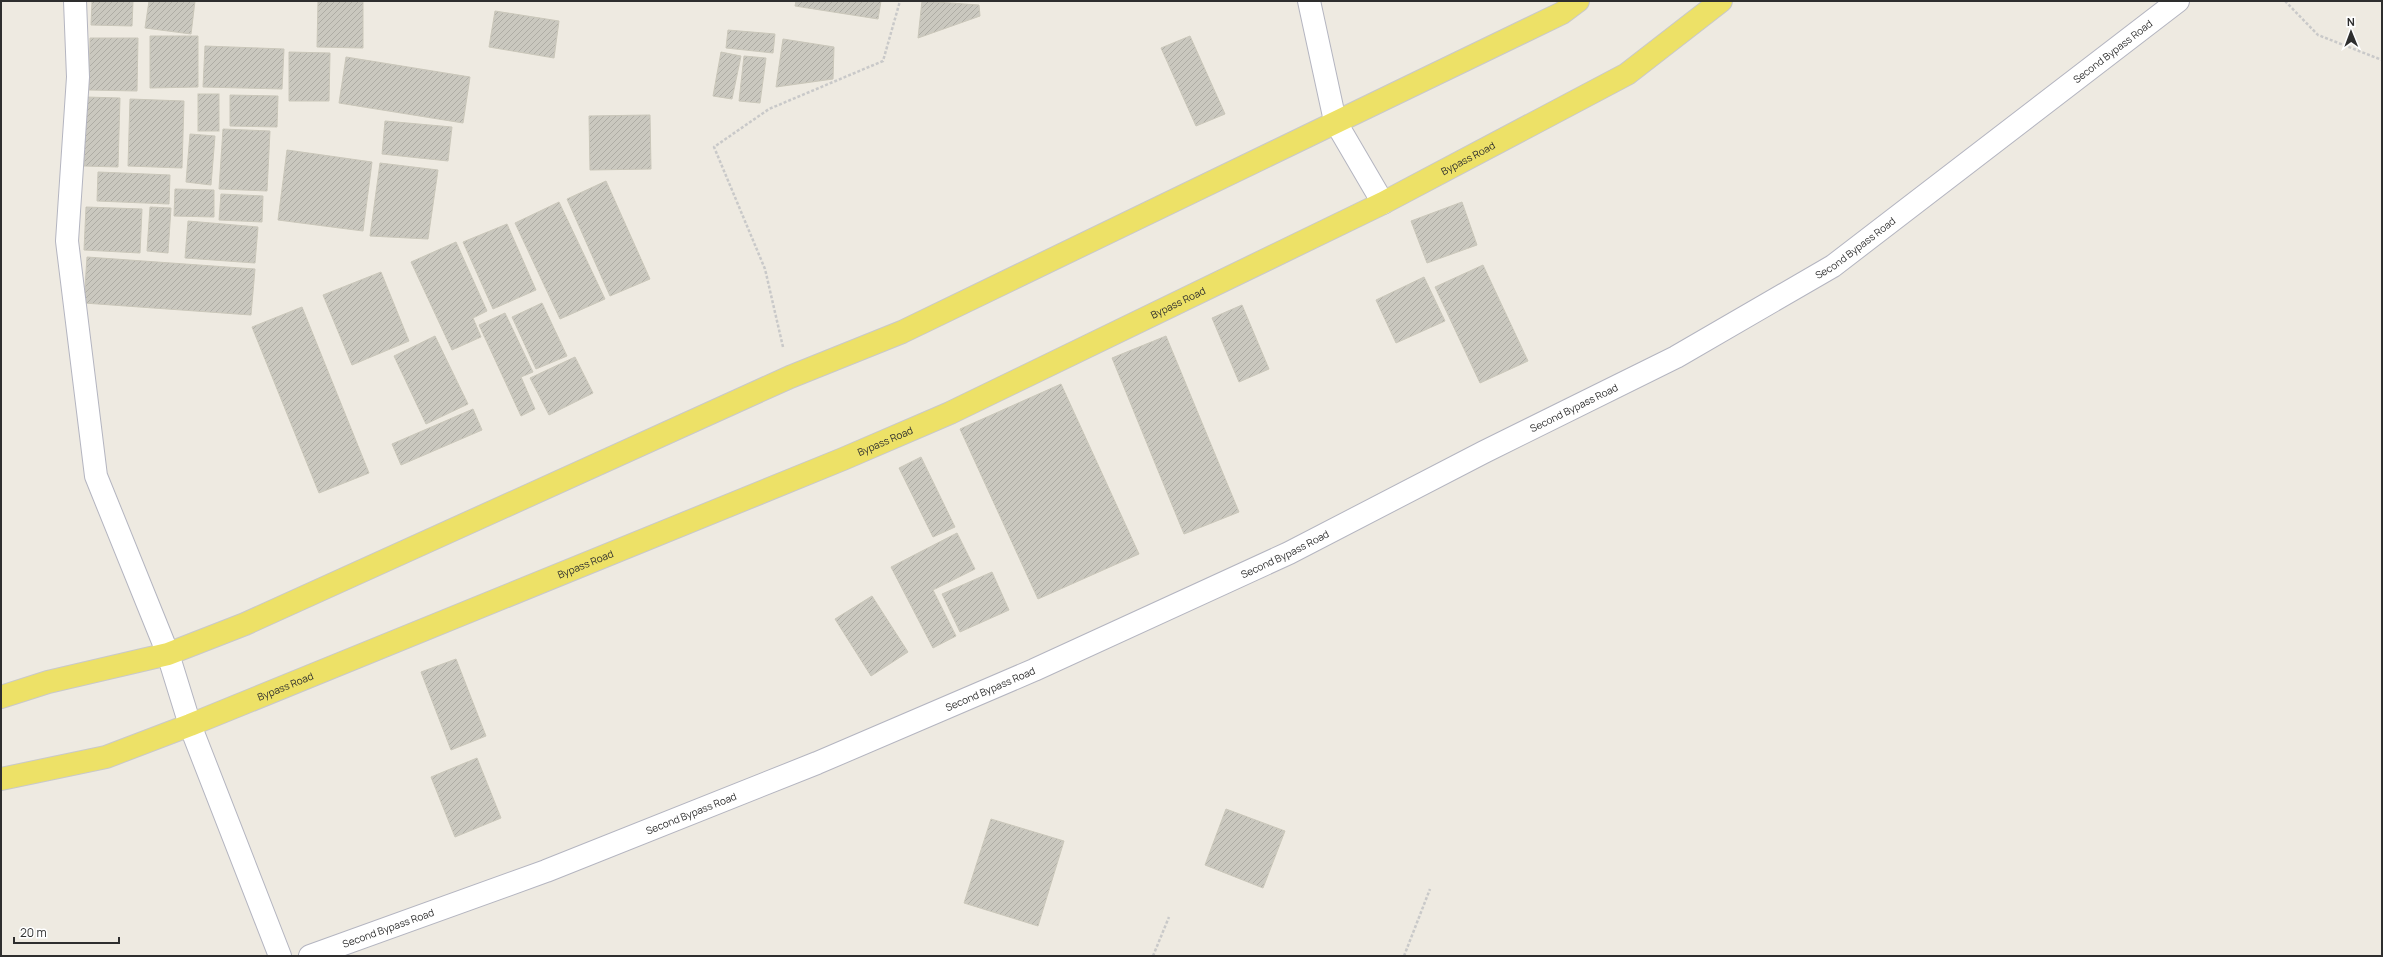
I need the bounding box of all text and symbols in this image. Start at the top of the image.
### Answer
north arrow [2331,12,2371,52]
text: N [2347,14,2355,29]
street label: Second Bypass Road [2070,16,2155,86]
street label: Bypass Road [1438,138,1497,178]
street label: Second Bypass Road [1812,214,1898,282]
street label: Bypass Road [1148,283,1208,322]
street label: Second Bypass Road [1527,380,1620,435]
street label: Bypass Road [855,423,915,459]
street label: Second Bypass Road [1238,527,1331,581]
street label: Bypass Road [555,546,615,582]
street label: Second Bypass Road [943,663,1037,714]
street label: Bypass Road [255,669,315,704]
street label: Second Bypass Road [644,789,738,838]
street label: Second Bypass Road [340,905,436,951]
scale bar [14,919,119,945]
text: 20 m [20,924,47,941]

